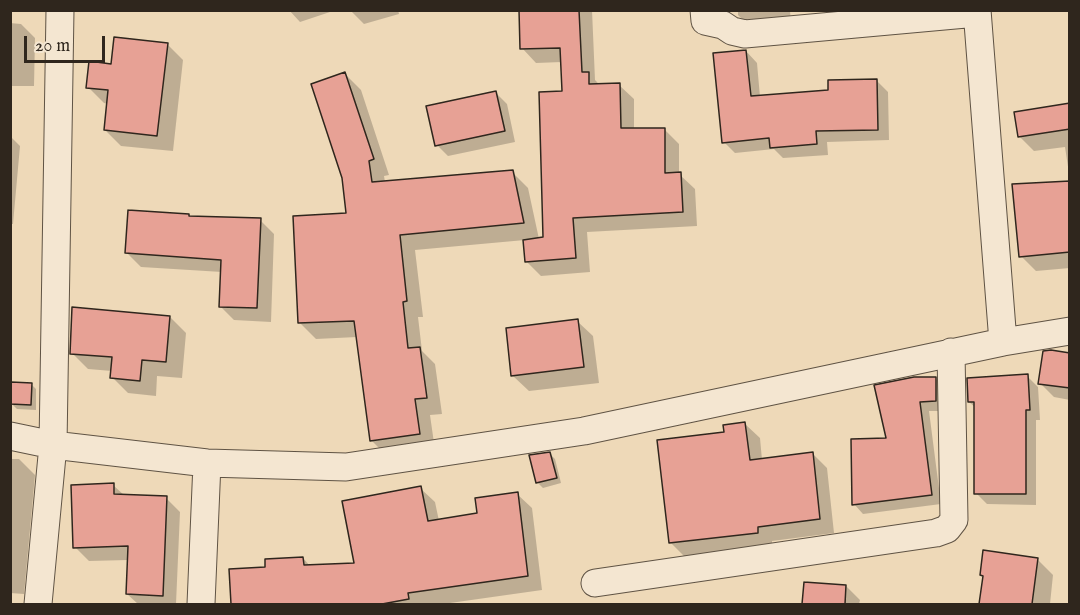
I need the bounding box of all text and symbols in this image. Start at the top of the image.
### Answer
scale bar [27,24,108,62]
text: 20 m [35,35,70,58]

